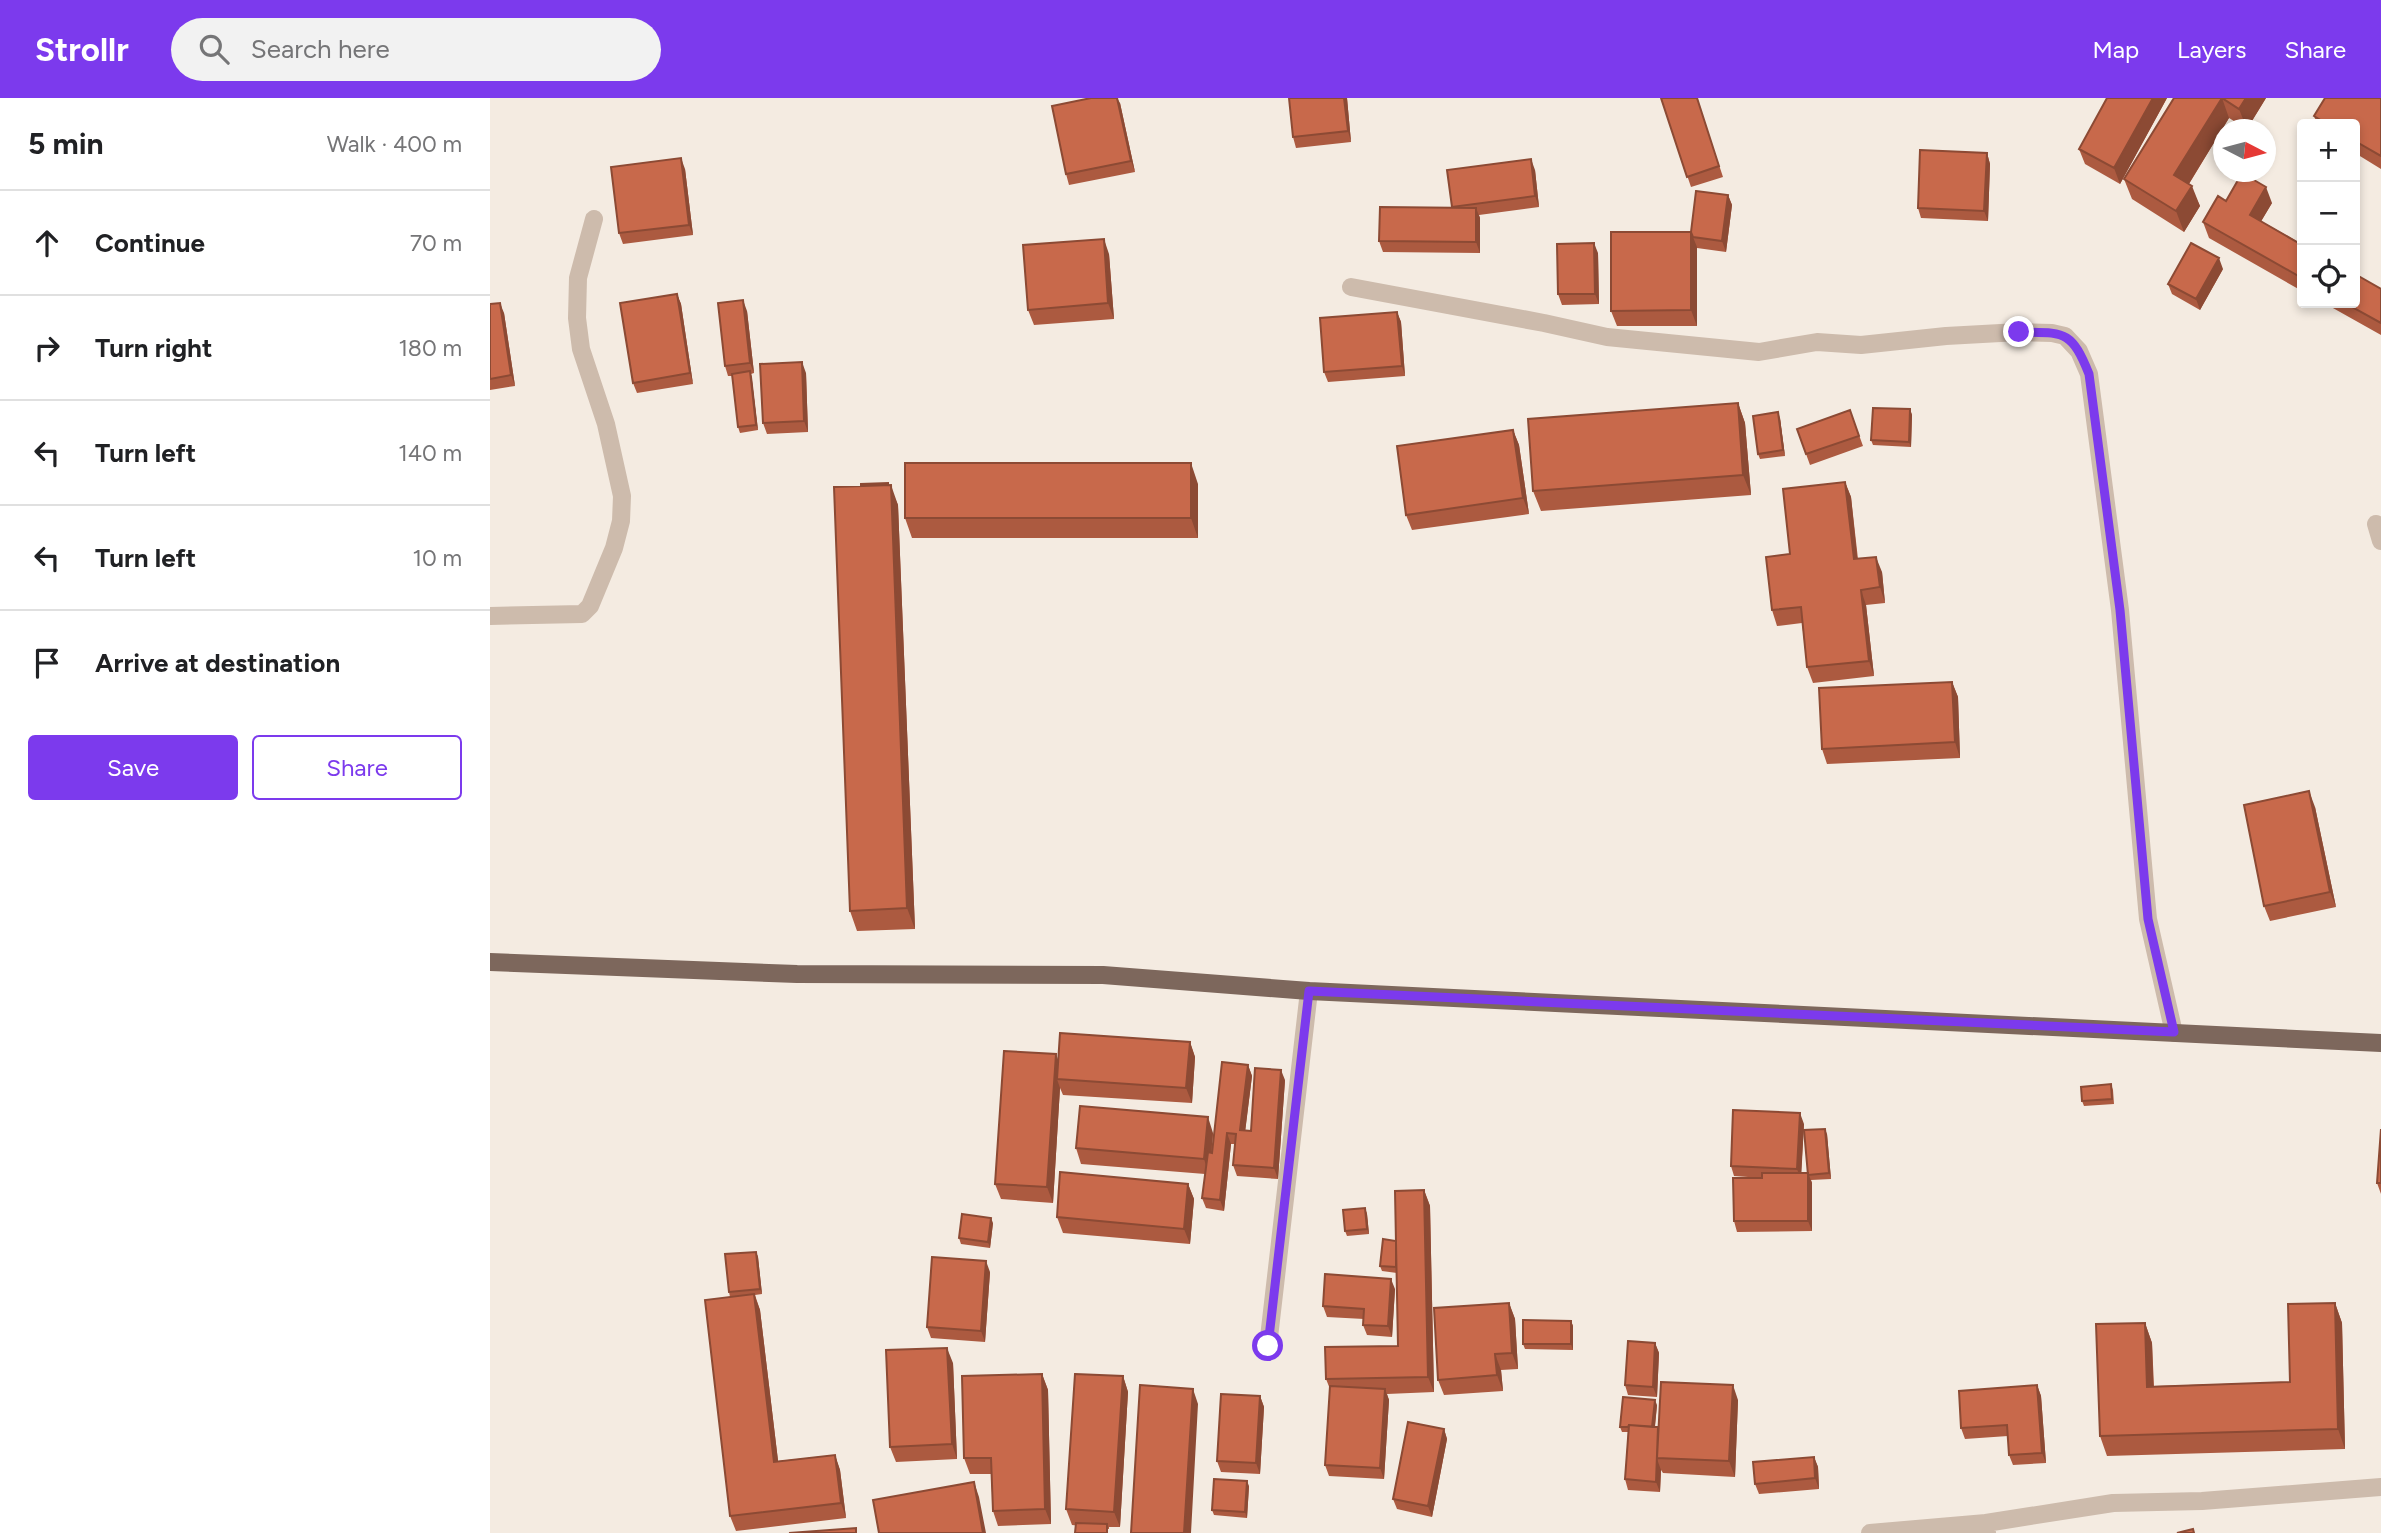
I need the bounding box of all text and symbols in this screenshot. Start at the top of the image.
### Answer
search box [171,18,661,81]
text: Strollr [35,30,129,69]
icon: search [195,30,233,68]
text: Search here [251,33,390,65]
text: Map [2092,35,2139,64]
text: Layers [2177,35,2246,64]
text: Share [2284,35,2346,64]
north arrow [2213,119,2276,182]
map controls [2297,119,2360,308]
button: + [2297,119,2360,182]
text: 5 min [28,125,104,162]
text: Walk · 400 m [327,130,462,158]
button: − [2297,182,2360,245]
icon: ahead [28,224,66,262]
text: Continue [95,227,205,259]
text: 70 m [410,229,462,257]
button: locate [2297,245,2360,308]
route end [2003,316,2034,347]
icon: right [28,329,66,367]
text: Turn right [95,332,212,364]
text: 180 m [398,334,462,362]
icon: left [28,434,66,472]
text: Turn left [95,437,196,469]
text: 140 m [398,439,462,467]
icon: left [28,539,66,577]
text: Turn left [95,542,196,574]
text: 10 m [413,544,462,572]
icon: arrive [28,644,66,682]
text: Arrive at destination [95,647,340,679]
button: Save [28,735,238,800]
button: Share [252,735,462,800]
route start [1252,1330,1283,1361]

